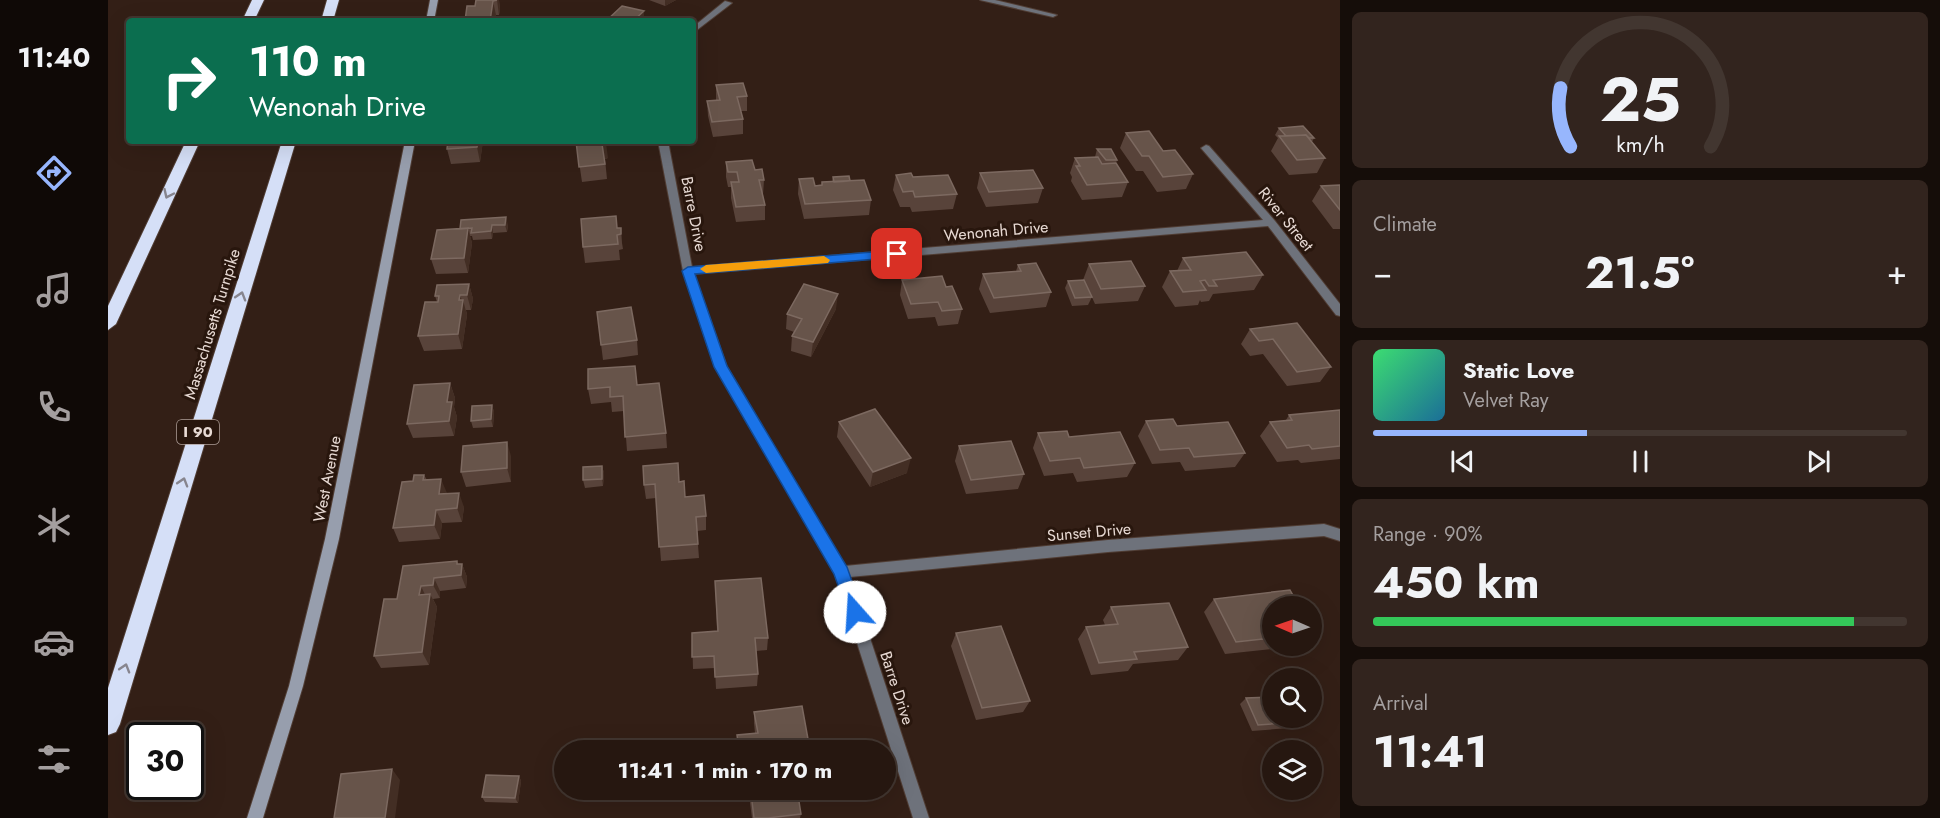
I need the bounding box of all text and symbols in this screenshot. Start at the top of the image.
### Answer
text: 110 m [249,31,367,92]
text: 11:40 [18,38,90,77]
icon: right [150,42,228,120]
text: 25 [1599,54,1681,144]
text: Wenonah Drive [249,87,426,126]
text: km/h [1616,129,1664,160]
icon: directions [33,152,75,194]
street label: Barre Drive [675,175,713,253]
street label: River Street [1253,182,1319,256]
one-way arrow [163,188,175,199]
text: Climate [1373,210,1437,239]
street label: Wenonah Drive [943,215,1049,247]
pin [871,228,922,279]
icon: arrive [880,237,913,270]
text: 21.5° [1585,240,1694,305]
street label: Massachusetts Turnpike [178,246,246,402]
text: − [1373,249,1392,296]
text: + [1887,249,1907,296]
icon: music [33,269,75,311]
one-way arrow [233,291,246,302]
text: Static Love [1463,354,1574,386]
icon: phone [33,386,75,428]
text: Velvet Ray [1463,386,1549,415]
road number: I 90 [177,420,219,444]
street label: West Avenue [307,434,347,524]
icon: previous [1446,445,1479,478]
icon: pause [1624,445,1657,478]
icon: next [1802,445,1835,478]
one-way arrow [176,477,188,488]
icon: climate [33,504,75,546]
street label: Sunset Drive [1046,517,1132,547]
text: Range · 90% [1373,520,1483,549]
text: 450 km [1373,550,1540,615]
position arrow [823,580,887,644]
north arrow [1262,596,1322,656]
map controls [1262,596,1322,800]
icon: car [33,621,75,663]
street label: Barre Drive [874,648,920,728]
one-way arrow [118,663,130,674]
button: search [1262,668,1322,728]
text: Arrival [1373,689,1428,718]
text: 11:41 [1373,719,1488,784]
speed limit sign: 30 [126,722,204,800]
icon: filters [33,738,75,780]
button: layers [1262,740,1322,800]
text: 11:41 · 1 min · 170 m [618,754,832,786]

